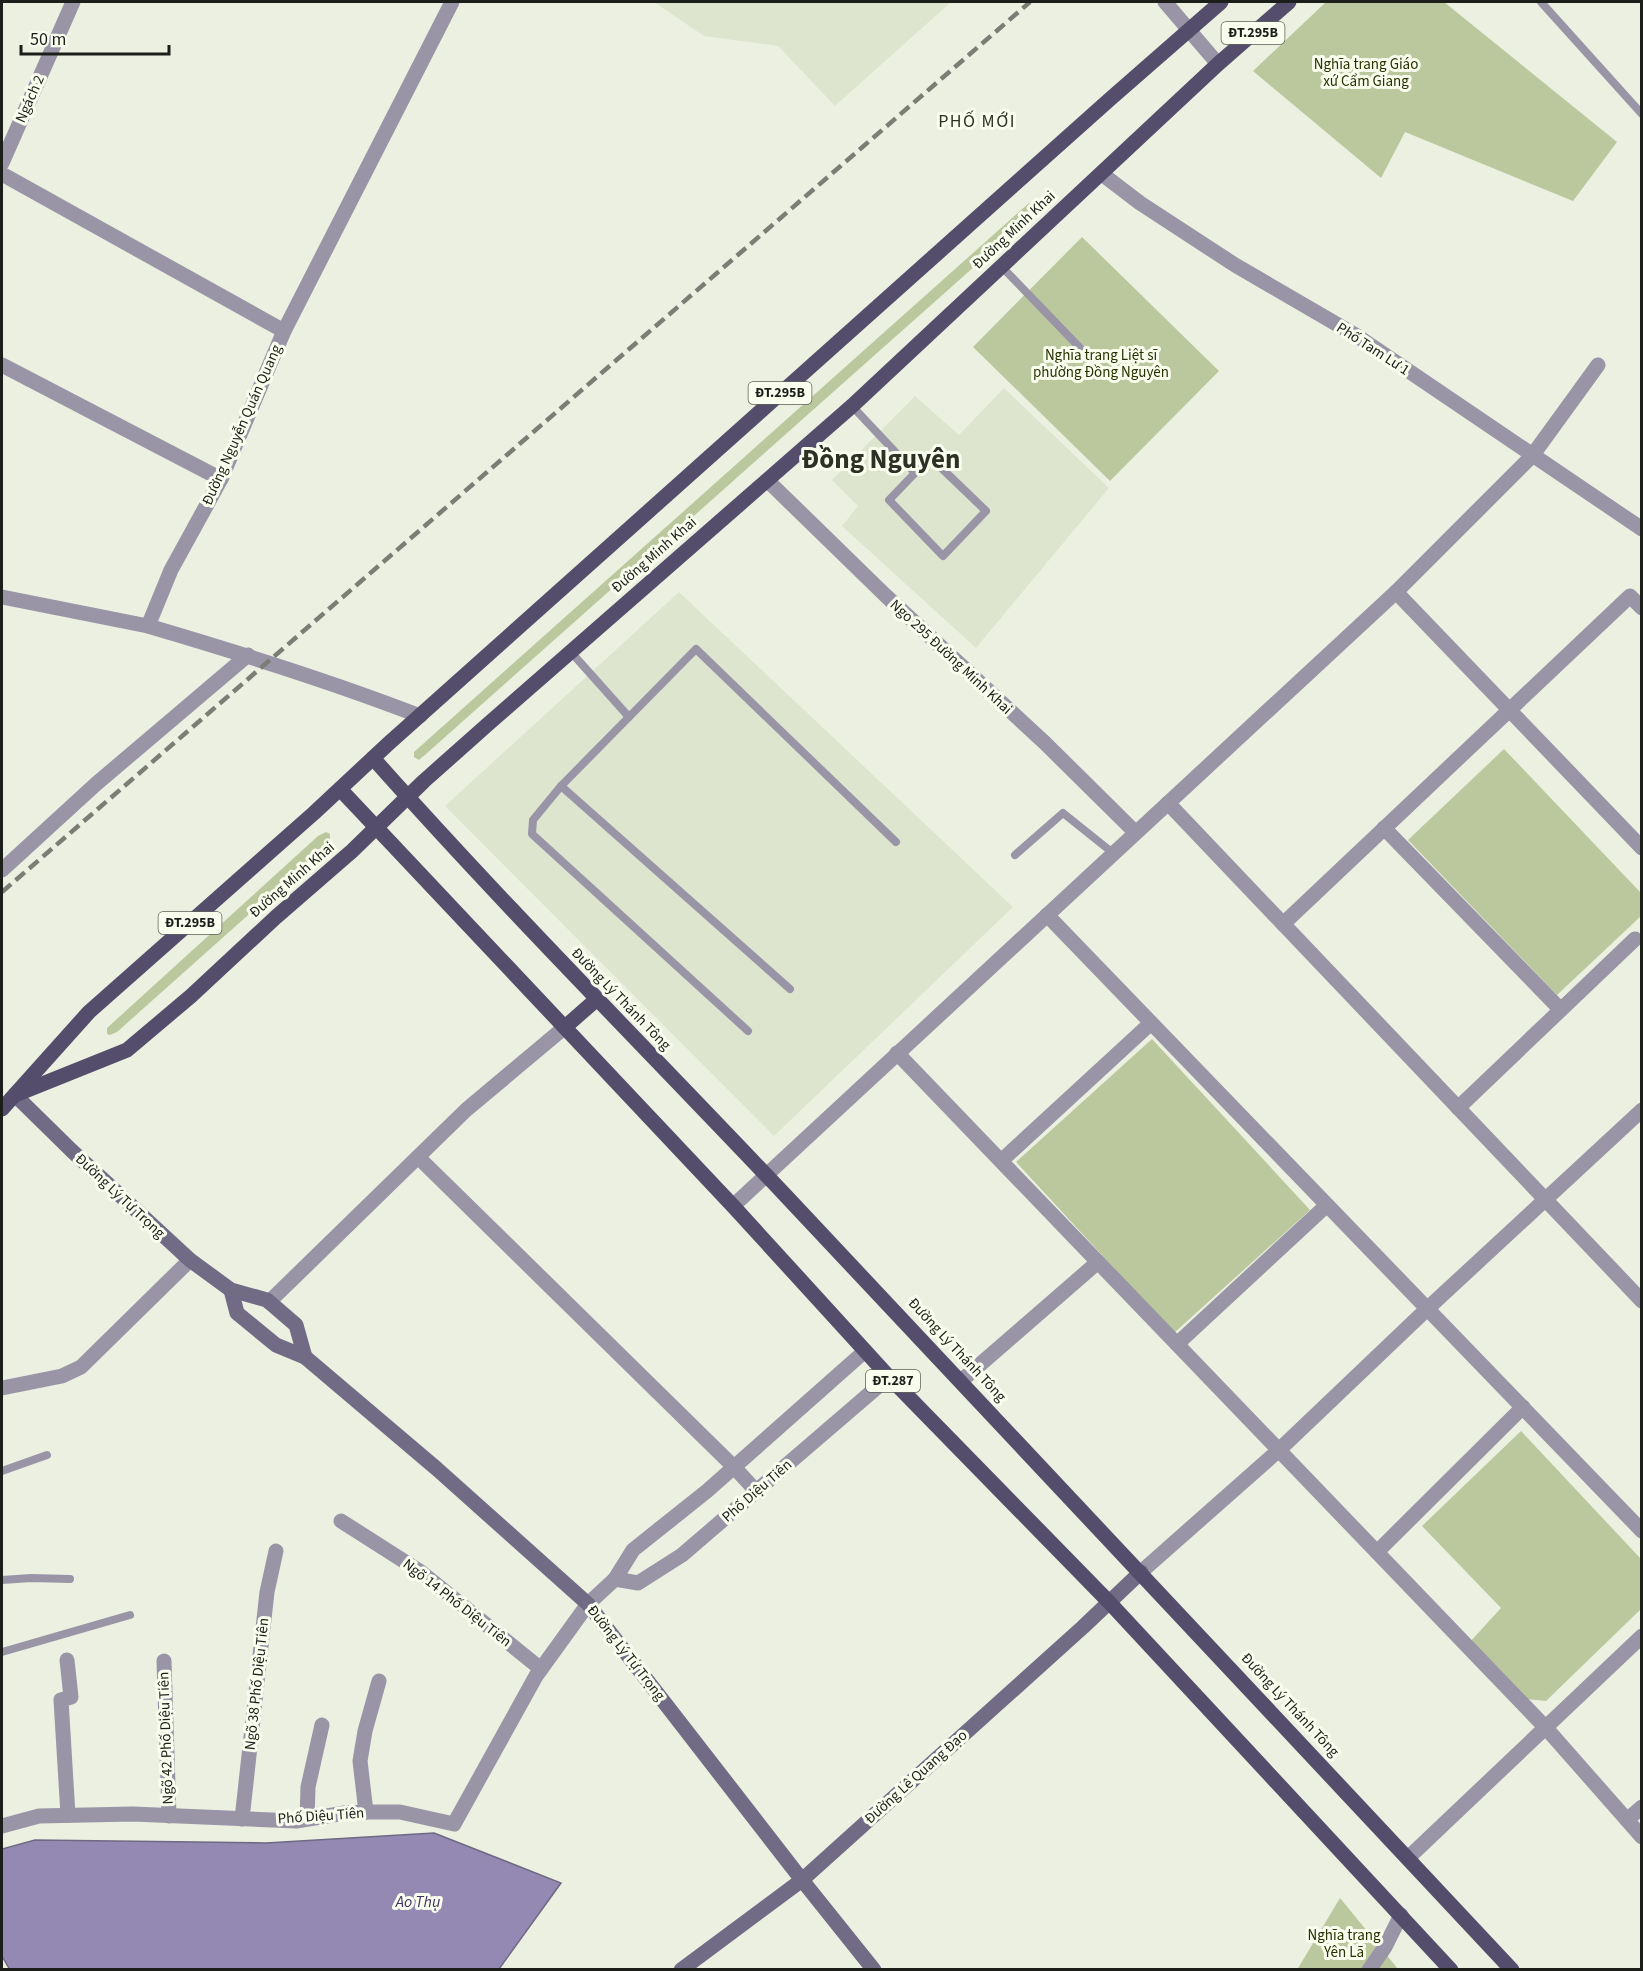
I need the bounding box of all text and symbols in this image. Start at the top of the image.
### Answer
scale bar [21,18,170,56]
road number: ĐT.295B [1222,22,1284,44]
text: 50 m [30,27,66,52]
park label: Nghĩa trang Giáo xứ Cẩm Giang [1314,54,1418,92]
street label: Ngách 2 [10,72,50,126]
district label: PHỐ MỚI [938,109,1016,134]
street label: Đường Minh Khai [968,186,1060,274]
street label: Phố Tam Lư 1 [1332,317,1414,381]
street label: Đường Nguyễn Quán Quang [197,341,287,509]
park label: Nghĩa trang Liệt sĩ phường Đồng Nguyên [1033,345,1169,383]
road number: ĐT.295B [748,382,812,404]
district label: Đồng Nguyên [802,440,960,479]
street label: Đường Minh Khai [607,512,701,598]
street label: Ngo 295 Đường Minh Khai [885,595,1017,719]
street label: Đường Minh Khai [245,837,339,923]
road number: ĐT.295B [158,912,222,934]
street label: Đường Lý Thánh Tông [566,943,676,1055]
street label: Đường Lý Tự Trọng [70,1149,170,1244]
street label: Đường Lý Thánh Tông [903,1293,1011,1407]
road number: ĐT.287 [866,1370,920,1392]
street label: Phố Diệu Tiên [717,1455,797,1527]
street label: Ngõ 14 Phố Diệu Tiên [398,1554,516,1652]
street label: Đường Lý Tự Trọng [582,1601,670,1706]
street label: Ngõ 38 Phố Diệu Tiên [240,1617,274,1751]
street label: Đường Lý Thánh Tông [1236,1648,1344,1762]
street label: Ngõ 42 Phố Diệu Tiên [153,1671,179,1805]
street label: Đường Lê Quang Đạo [860,1725,972,1829]
street label: Phố Diệu Tiên [277,1803,365,1829]
water label: Ao Thụ [395,1891,440,1913]
park label: Nghĩa trang Yên Lã [1308,1925,1381,1963]

